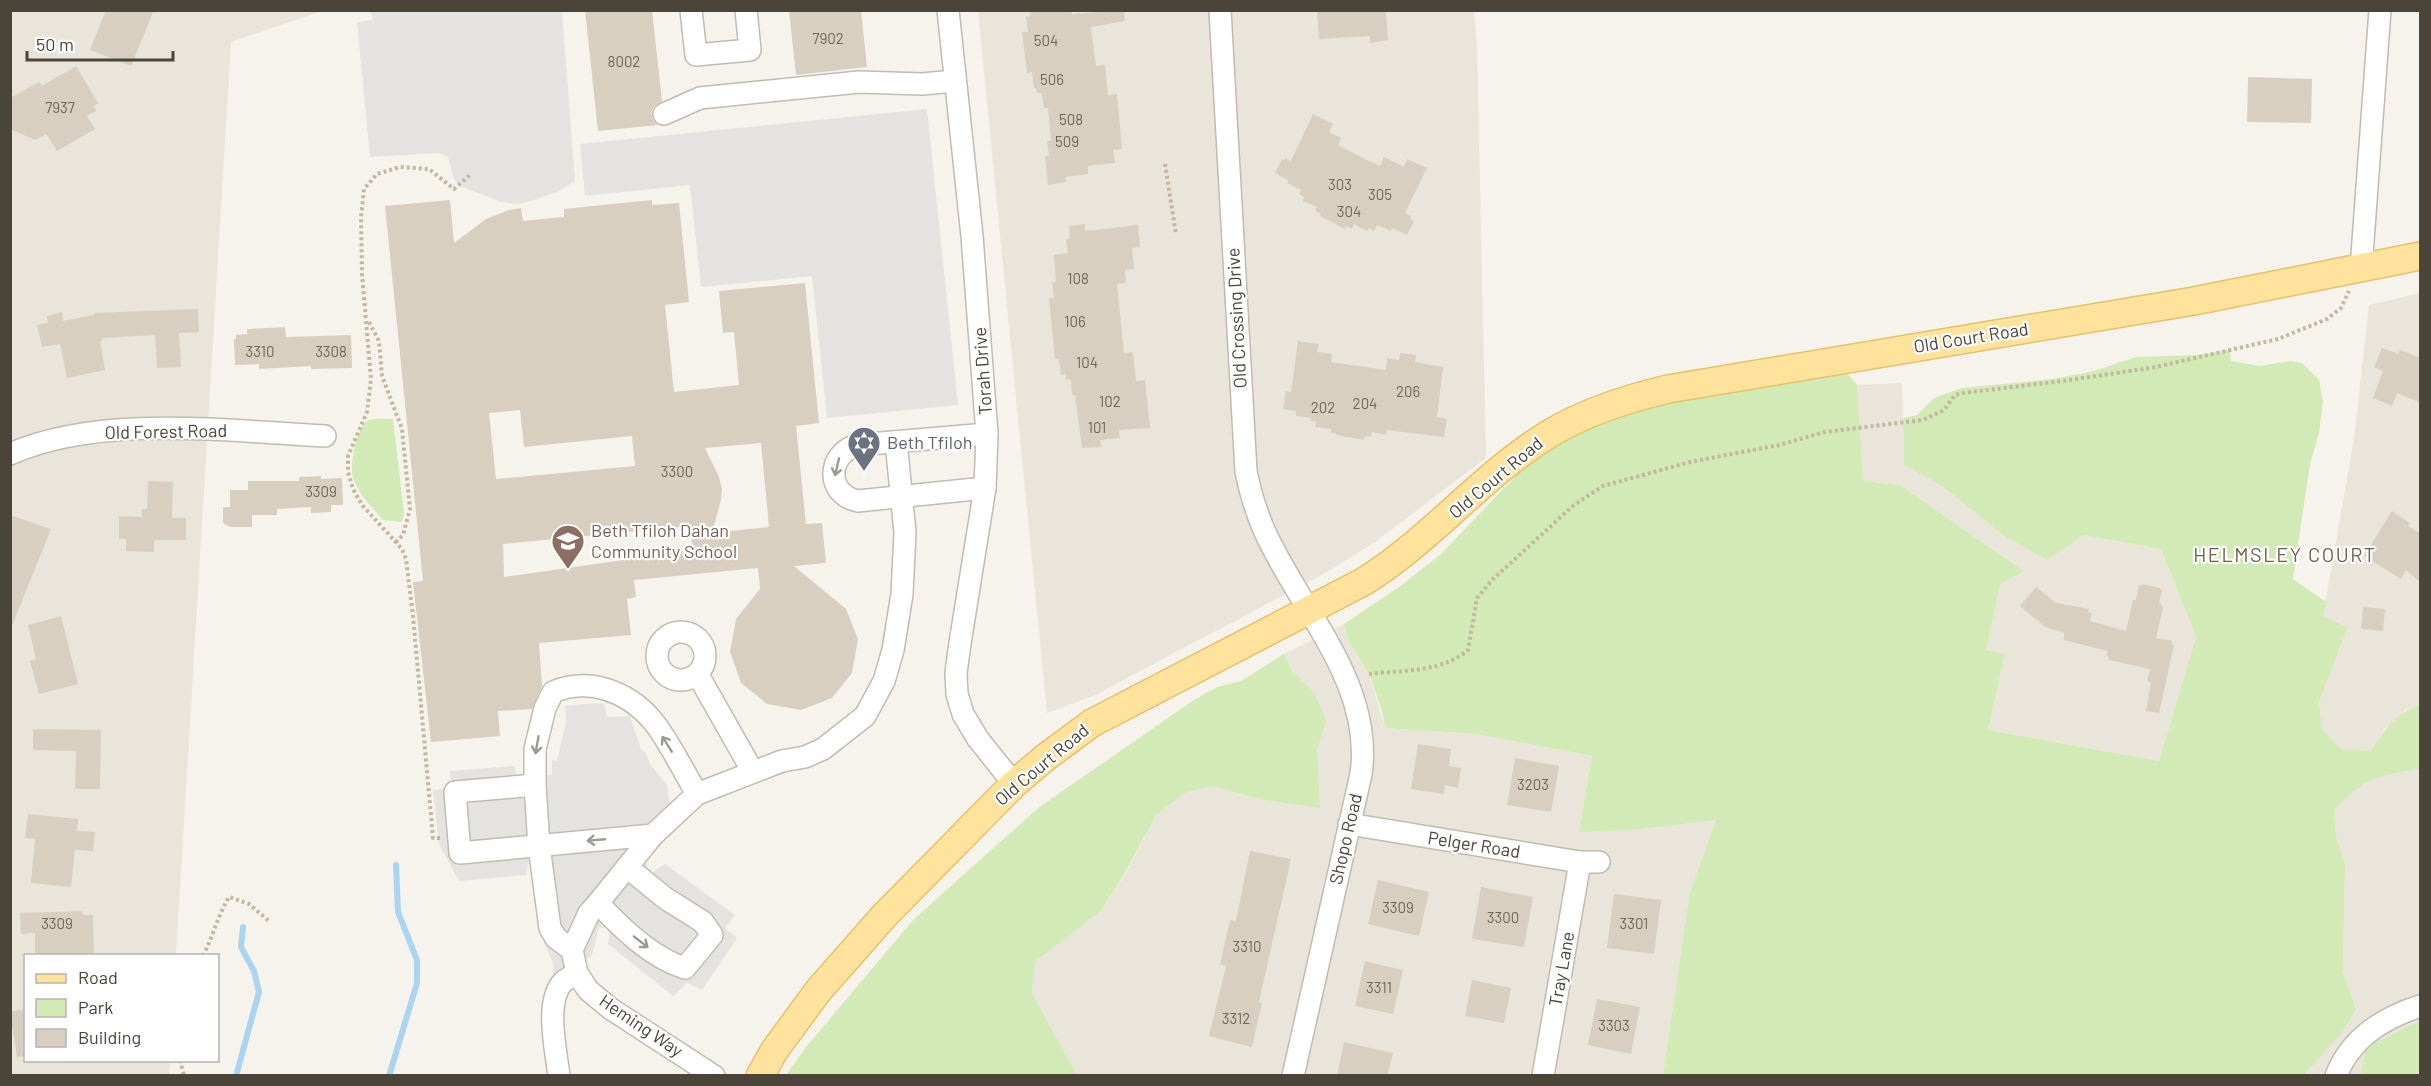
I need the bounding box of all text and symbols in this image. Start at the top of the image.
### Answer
scale bar [27,24,172,62]
house number: 7902 [812,29,844,47]
house number: 504 [1034,31,1058,49]
text: 50 m [36,33,74,55]
house number: 8002 [608,52,640,70]
house number: 506 [1040,70,1064,88]
house number: 7937 [45,98,75,116]
house number: 508 [1059,110,1083,128]
house number: 509 [1055,132,1079,150]
house number: 303 [1328,175,1352,193]
house number: 305 [1368,185,1392,203]
house number: 304 [1337,202,1361,220]
street label: Old Crossing Drive [1221,247,1251,389]
house number: 108 [1067,269,1089,287]
house number: 106 [1064,312,1086,330]
street label: Old Court Road [1912,317,2030,357]
street label: Torah Drive [968,326,996,416]
house number: 3310 [245,342,275,360]
house number: 3308 [315,342,347,360]
house number: 104 [1076,353,1098,371]
house number: 206 [1396,382,1420,400]
house number: 102 [1099,392,1121,410]
house number: 204 [1353,394,1377,412]
house number: 202 [1311,398,1335,416]
house number: 101 [1088,418,1106,436]
street label: Old Forest Road [105,419,227,443]
synagogue icon: Beth Tfiloh [846,425,882,472]
place label: Beth Tfiloh [887,431,973,453]
street label: Old Court Road [1444,432,1547,523]
one-way arrow [831,457,842,476]
house number: 3300 [661,462,693,480]
house number: 3309 [305,482,337,500]
place label: Beth Tfiloh Dahan Community School [591,519,737,562]
school or university icon: Beth Tfiloh Dahan Community School [550,523,586,570]
district label: HELMSLEY COURT [2193,542,2377,566]
street label: Old Court Road [990,719,1093,810]
one-way arrow [531,734,542,754]
one-way arrow [661,736,673,753]
house number: 3203 [1517,775,1549,793]
street label: Shopo Road [1324,791,1366,887]
street label: Pelger Road [1426,826,1522,862]
one-way arrow [587,835,607,846]
house number: 3309 [1382,898,1414,916]
house number: 3300 [1487,908,1519,926]
house number: 3309 [41,914,73,932]
house number: 3301 [1620,914,1648,932]
street label: Tray Lane [1544,930,1578,1008]
one-way arrow [633,935,649,948]
house number: 3310 [1232,937,1262,955]
legend [24,954,219,1062]
text: Road [78,966,118,988]
house number: 3311 [1366,978,1392,996]
street label: Heming Way [596,989,688,1061]
text: Park [78,996,113,1018]
house number: 3312 [1222,1009,1250,1027]
house number: 3303 [1598,1016,1630,1034]
text: Building [78,1026,141,1048]

